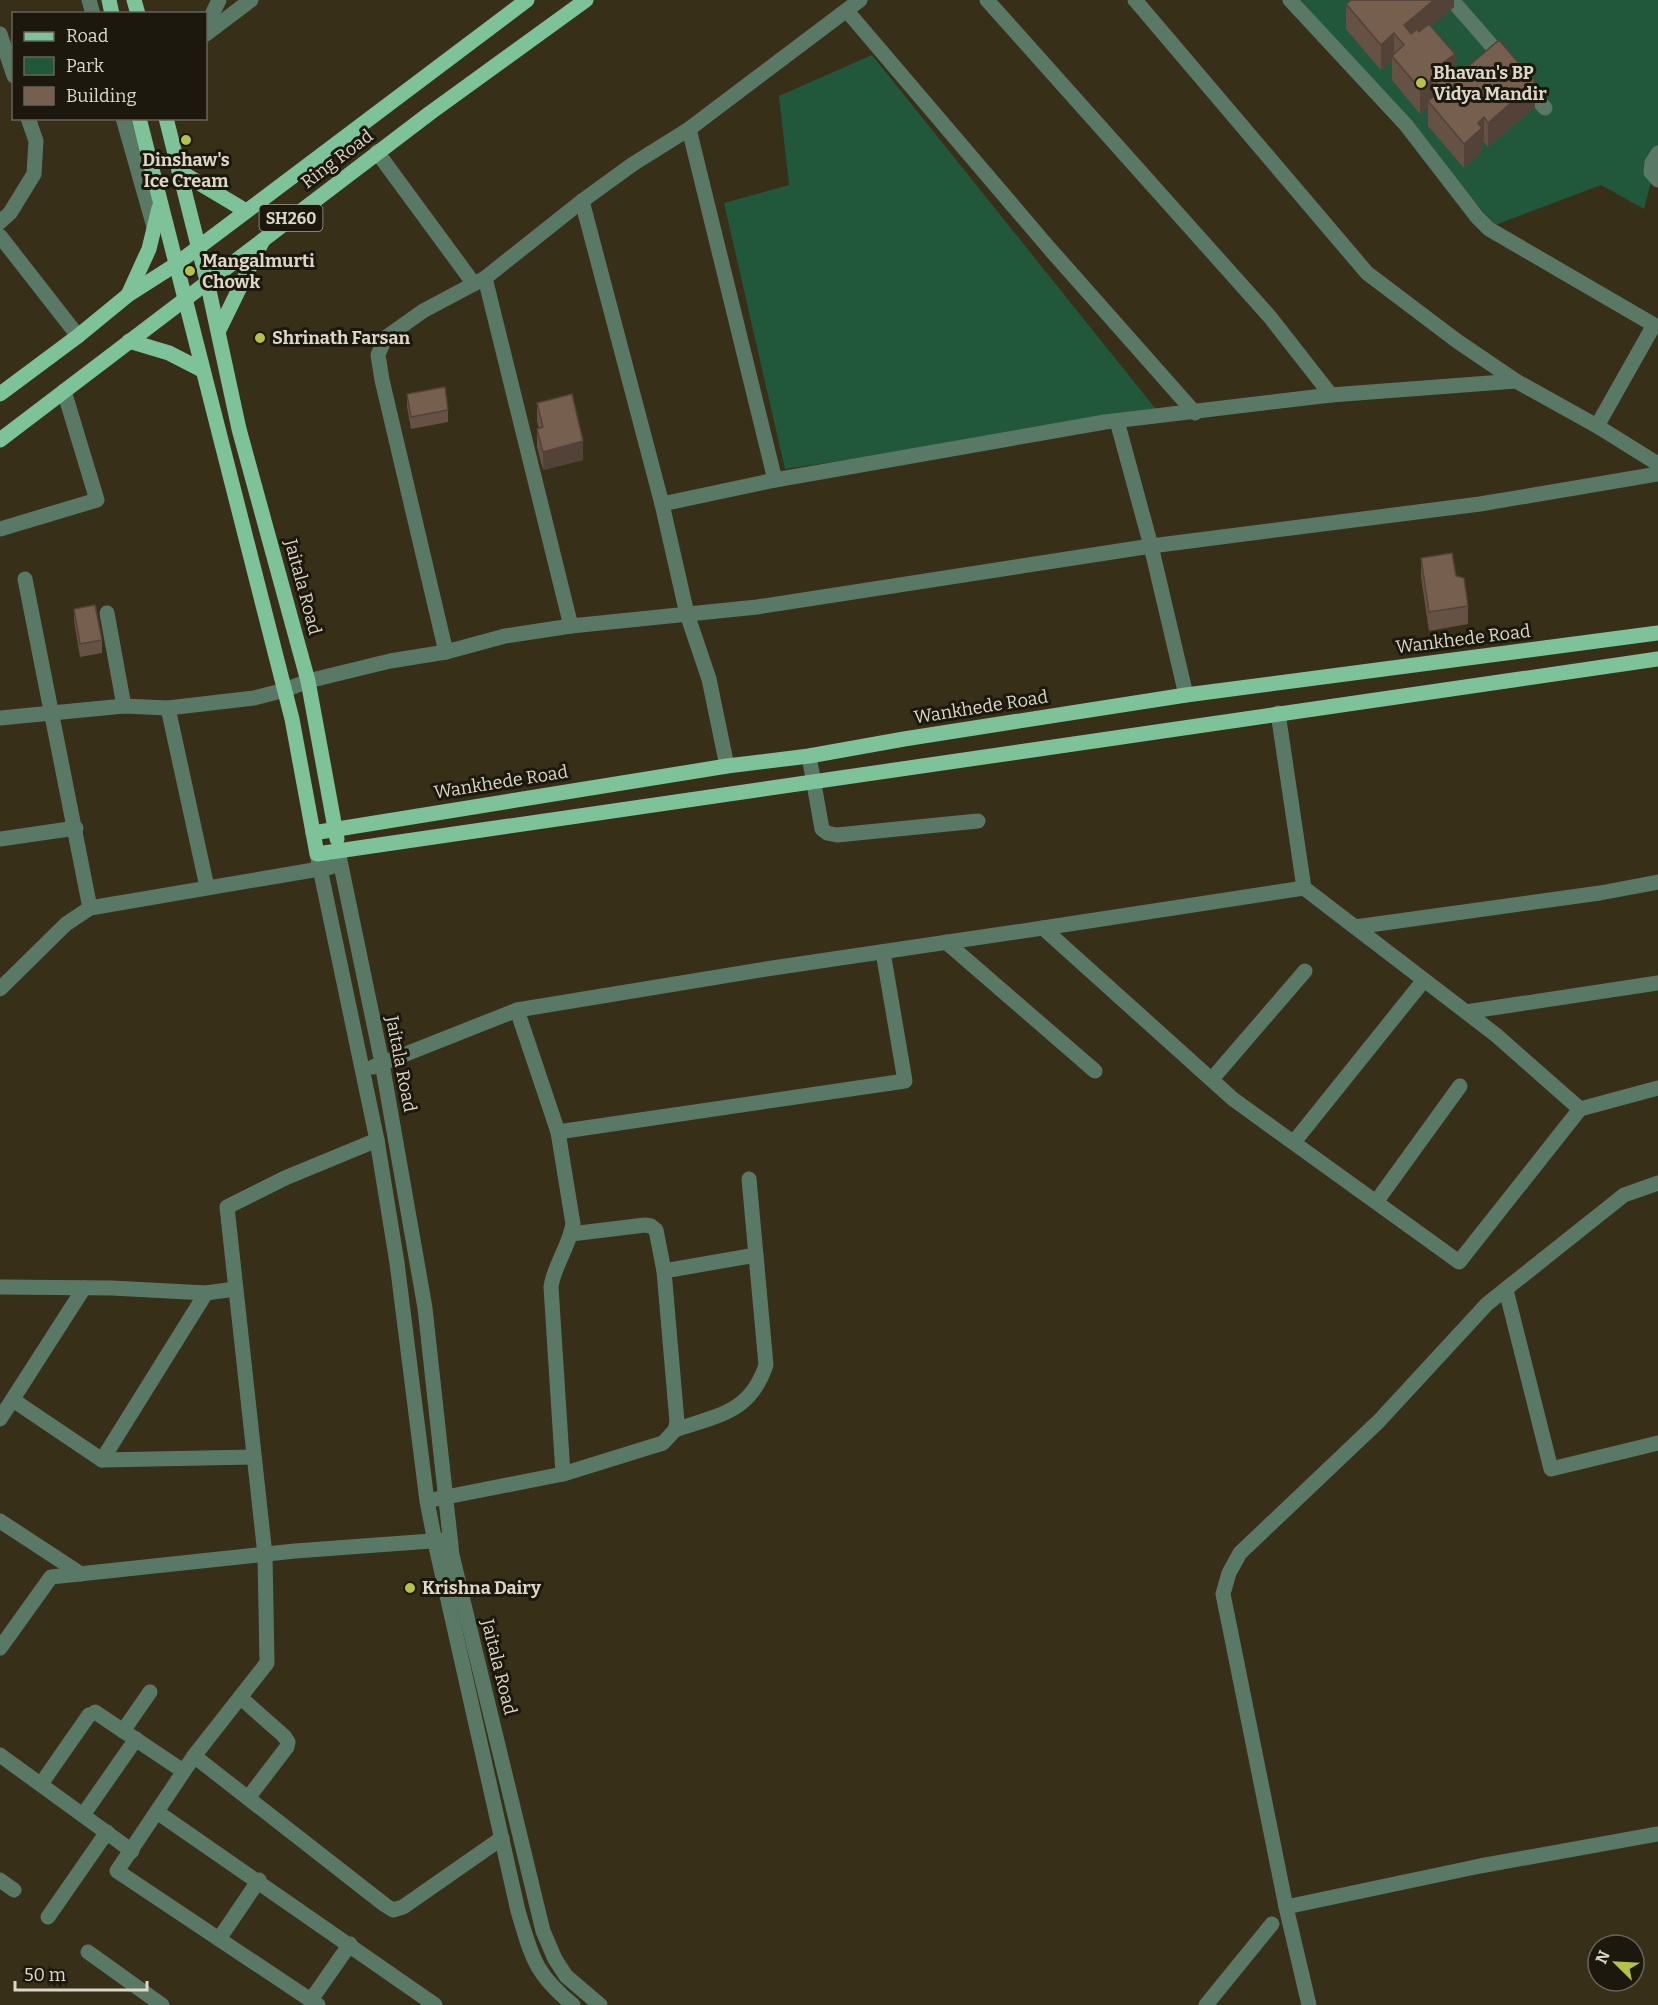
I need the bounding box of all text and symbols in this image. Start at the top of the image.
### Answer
legend [12,12,207,120]
text: Road [66,25,109,47]
text: Park [66,55,105,77]
place label: Bhavan's BP Vidya Mandir [1433,62,1547,105]
marker: Bhavan's BP Vidya Mandir [1414,76,1428,90]
text: Building [66,85,137,107]
street label: Ring Road [297,125,378,193]
marker: Dinshaw's Ice Cream [179,133,193,147]
place label: Dinshaw's Ice Cream [142,149,230,192]
road number: SH260 [260,205,322,231]
place label: Mangalmurti Chowk [202,250,315,293]
marker: Mangalmurti Chowk [183,264,197,278]
place label: Shrinath Farsan [272,327,411,349]
marker: Shrinath Farsan [253,331,267,345]
street label: Jaitala Road [279,536,326,637]
street label: Wankhede Road [1394,620,1532,658]
street label: Wankhede Road [912,685,1050,728]
street label: Wankhede Road [432,760,570,803]
street label: Jaitala Road [381,1013,421,1114]
place label: Krishna Dairy [422,1577,542,1599]
marker: Krishna Dairy [403,1581,417,1595]
street label: Jaitala Road [476,1616,522,1717]
north arrow [1586,1933,1646,1993]
text: N [1592,1948,1614,1967]
scale bar [15,1954,147,1992]
text: 50 m [24,1964,66,1986]

